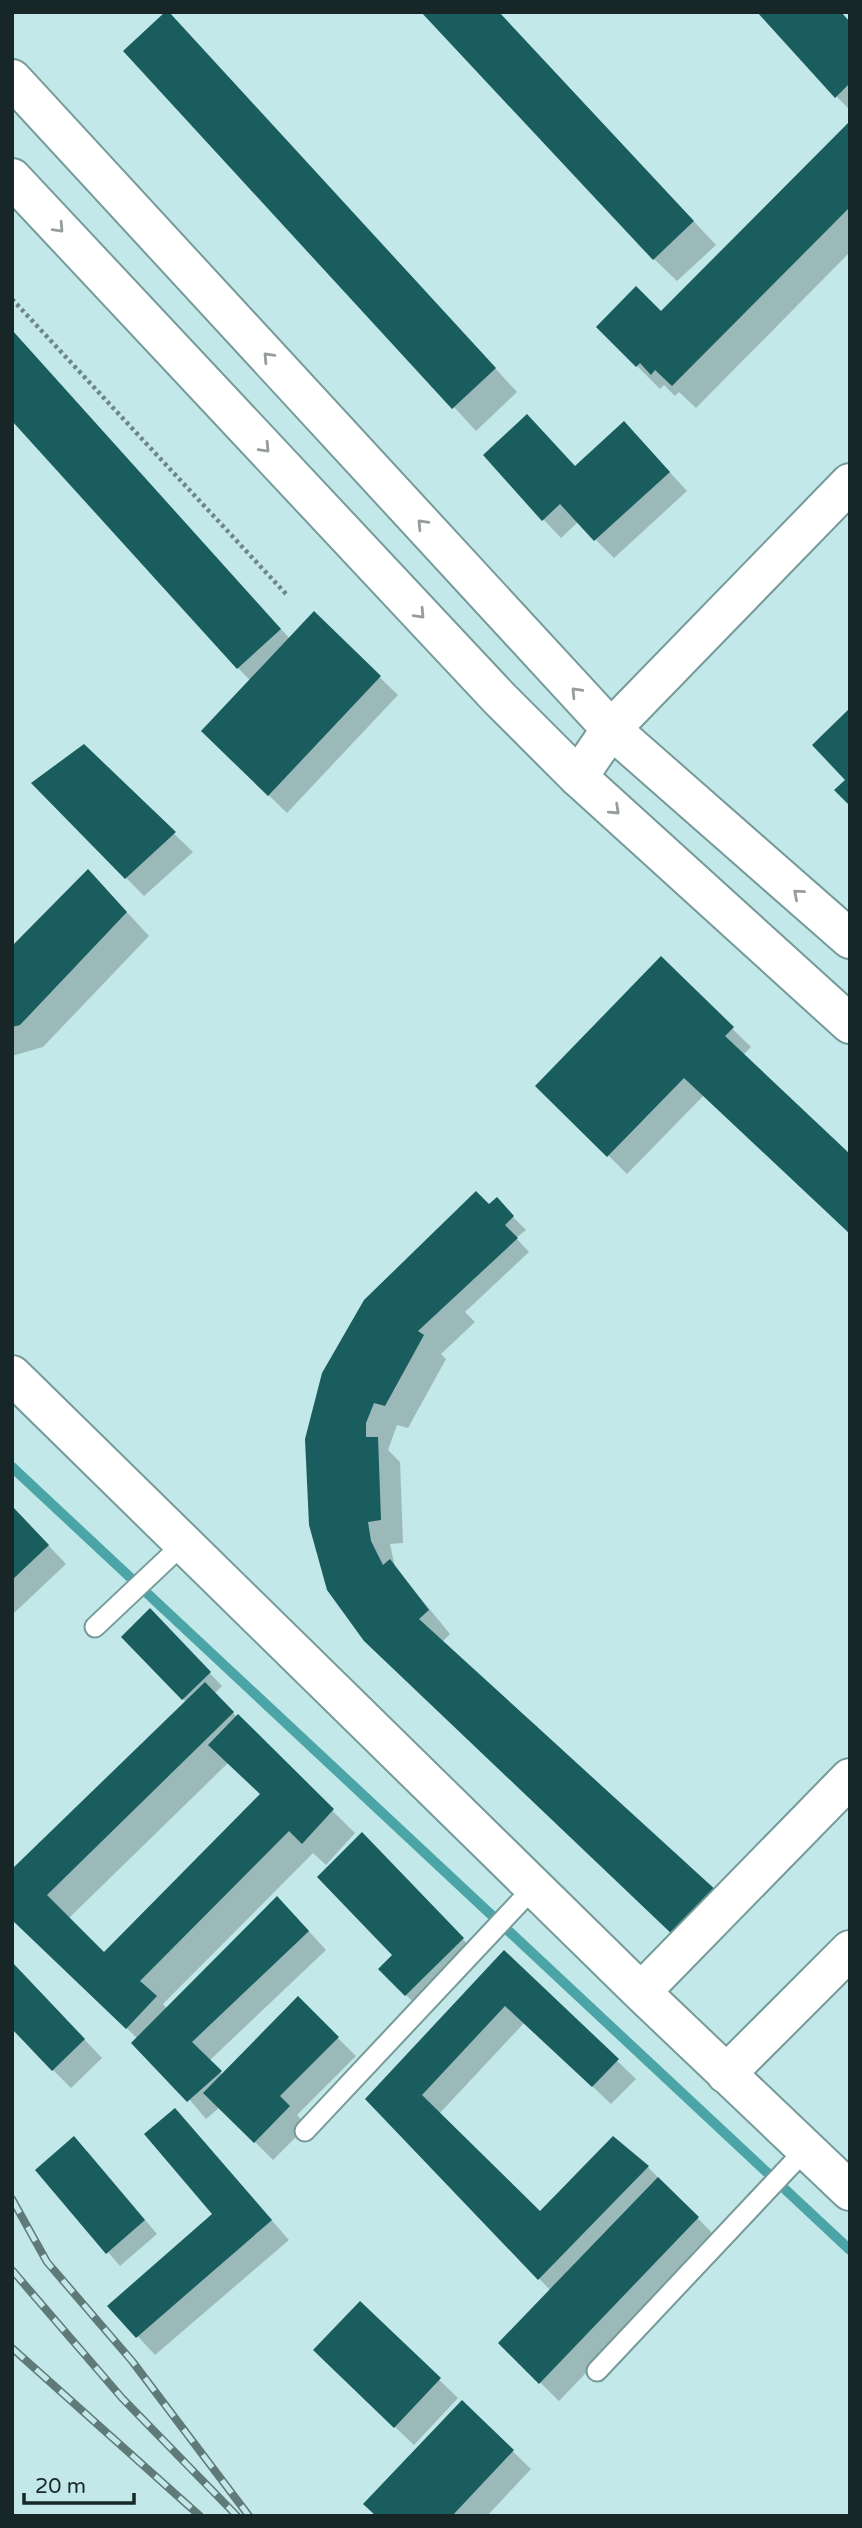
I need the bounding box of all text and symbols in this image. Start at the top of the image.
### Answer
one-way arrow [51,220,63,233]
one-way arrow [263,352,276,365]
one-way arrow [256,440,269,453]
one-way arrow [418,519,430,532]
one-way arrow [412,606,424,619]
one-way arrow [572,687,584,700]
one-way arrow [607,802,620,815]
one-way arrow [794,890,807,902]
scale bar [24,2462,135,2506]
text: 20 m [35,2474,86,2499]

